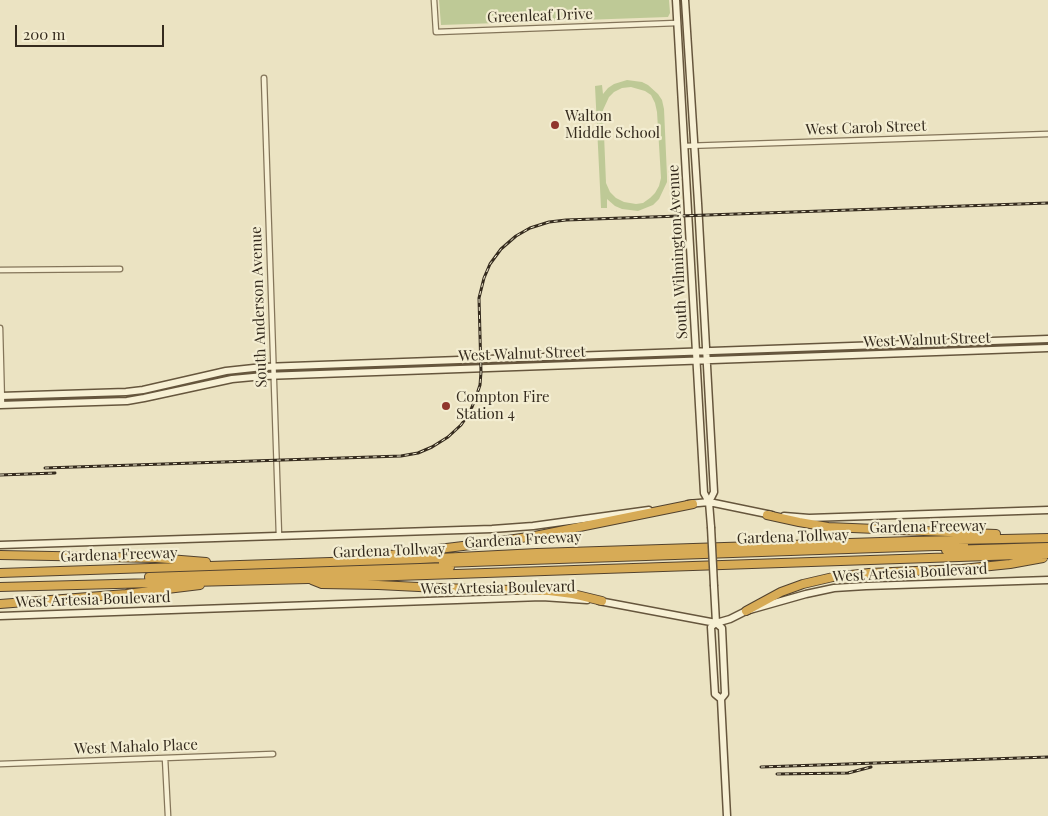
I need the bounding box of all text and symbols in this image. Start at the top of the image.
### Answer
street label: Greenleaf Drive [487,5,593,27]
scale bar [18,15,166,47]
text: 200 m [23,24,65,44]
place label: Walton Middle School [565,107,660,142]
street label: West Carob Street [805,117,927,139]
marker: Walton Middle School [549,119,561,131]
street label: South Wilmington Avenue [664,164,692,340]
street label: South Anderson Avenue [247,226,271,388]
street label: West Walnut Street [863,329,991,351]
street label: West Walnut Street [458,343,586,365]
place label: Compton Fire Station 4 [456,388,550,423]
marker: Compton Fire Station 4 [440,400,452,412]
street label: Gardena Freeway [869,517,987,537]
street label: Gardena Tollway [736,526,850,548]
street label: Gardena Freeway [464,528,582,552]
street label: Gardena Tollway [332,540,446,562]
street label: Gardena Freeway [60,544,178,566]
street label: West Artesia Boulevard [832,560,988,586]
street label: West Artesia Boulevard [420,578,576,598]
street label: West Artesia Boulevard [15,588,171,612]
street label: West Mahalo Place [74,736,198,758]

